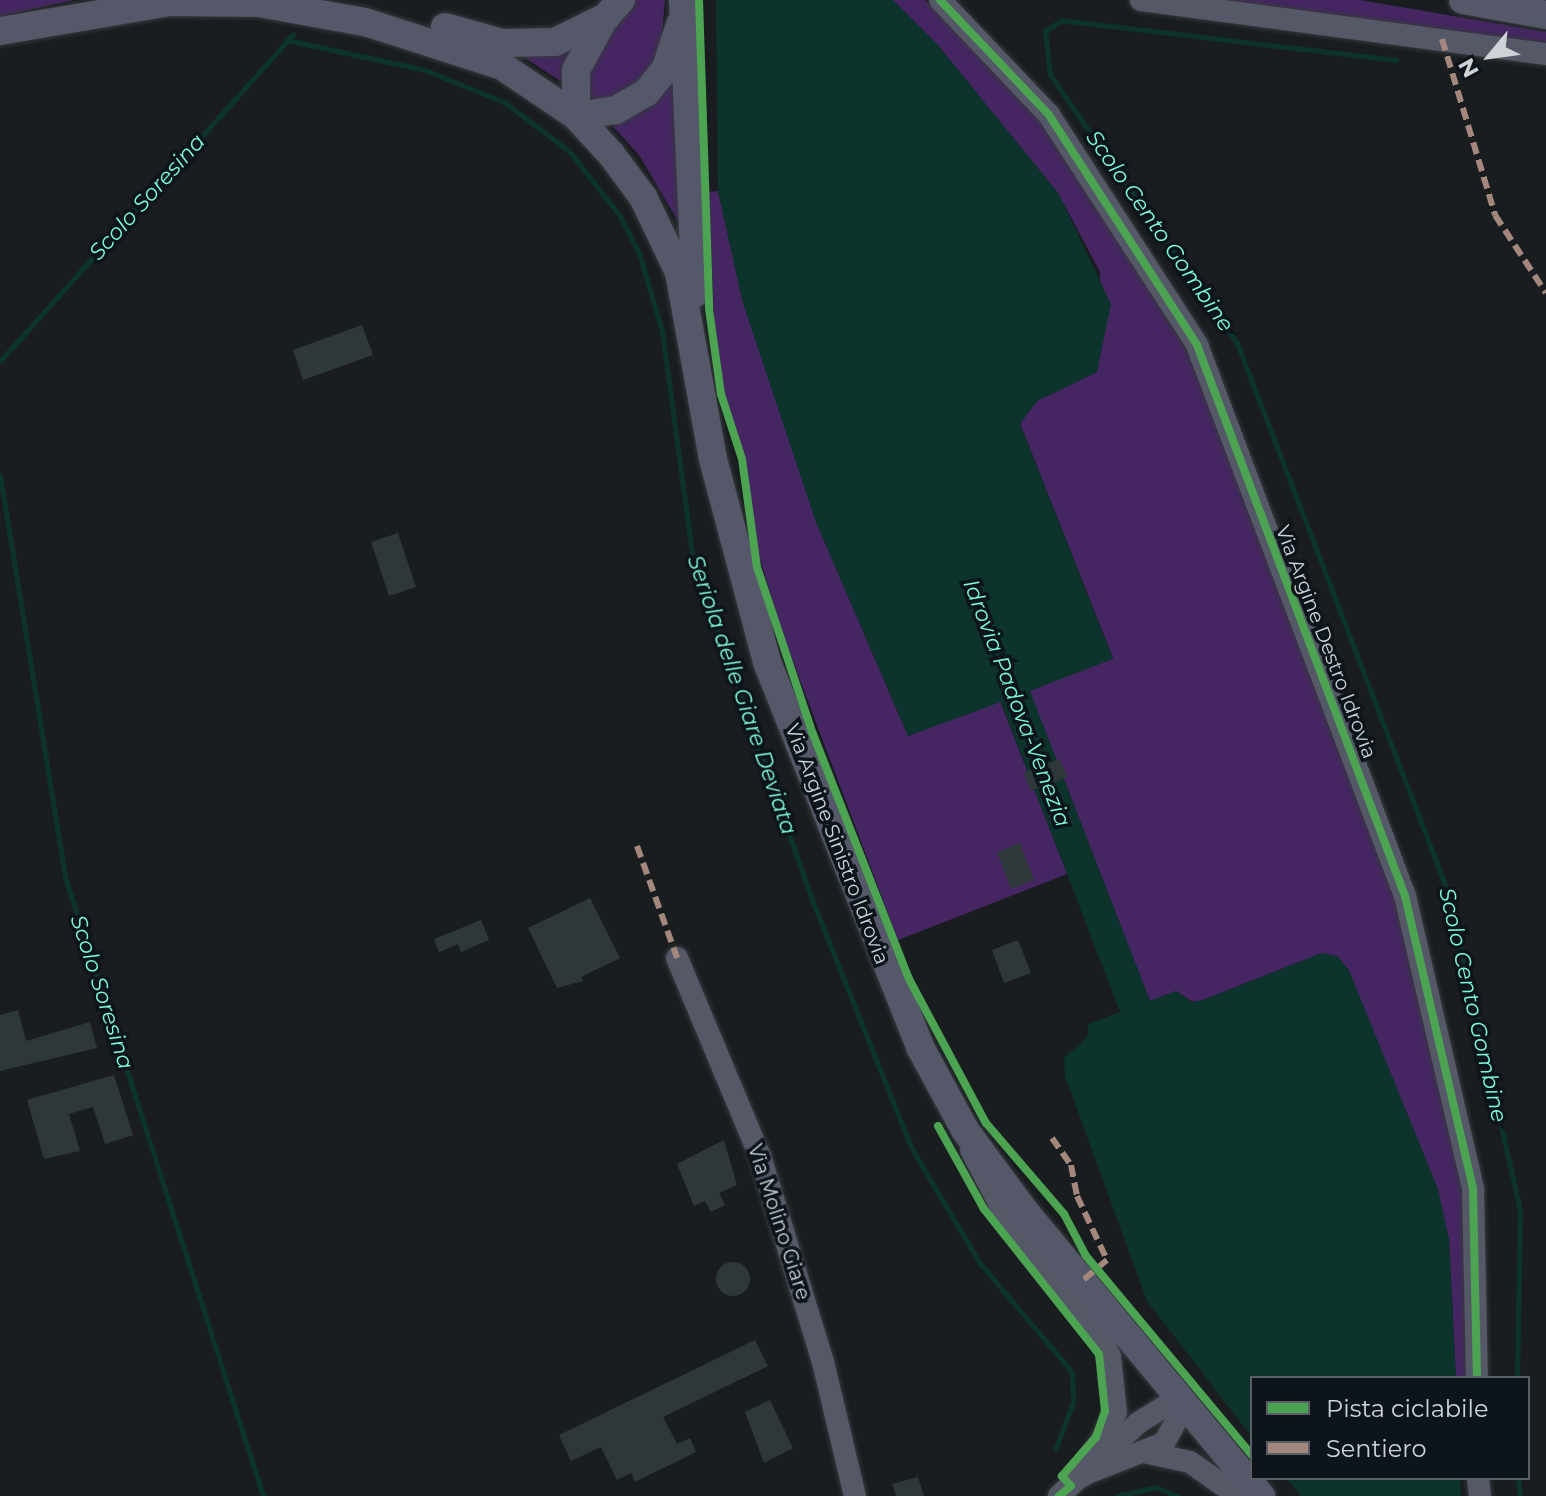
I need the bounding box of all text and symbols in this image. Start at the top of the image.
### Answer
north arrow [1450,16,1530,96]
text: N [1452,54,1485,82]
water label: Scolo Cento Gombine [1080,125,1240,337]
water label: Scolo Soresina [83,128,211,266]
street label: Via Argine Destro Idrovia [1270,522,1382,762]
water label: Seriola delle Giare Deviata [682,552,802,838]
water label: Idrovia Padova-Venezia [958,576,1076,830]
street label: Via Argine Sinistro Idrovia [780,720,894,968]
water label: Scolo Cento Gombine [1433,885,1513,1125]
water label: Scolo Soresina [65,912,139,1072]
street label: Via Molino Giare [743,1141,815,1303]
legend [1250,1376,1530,1480]
text: Pista ciclabile [1326,1394,1489,1423]
text: Sentiero [1326,1434,1427,1463]

